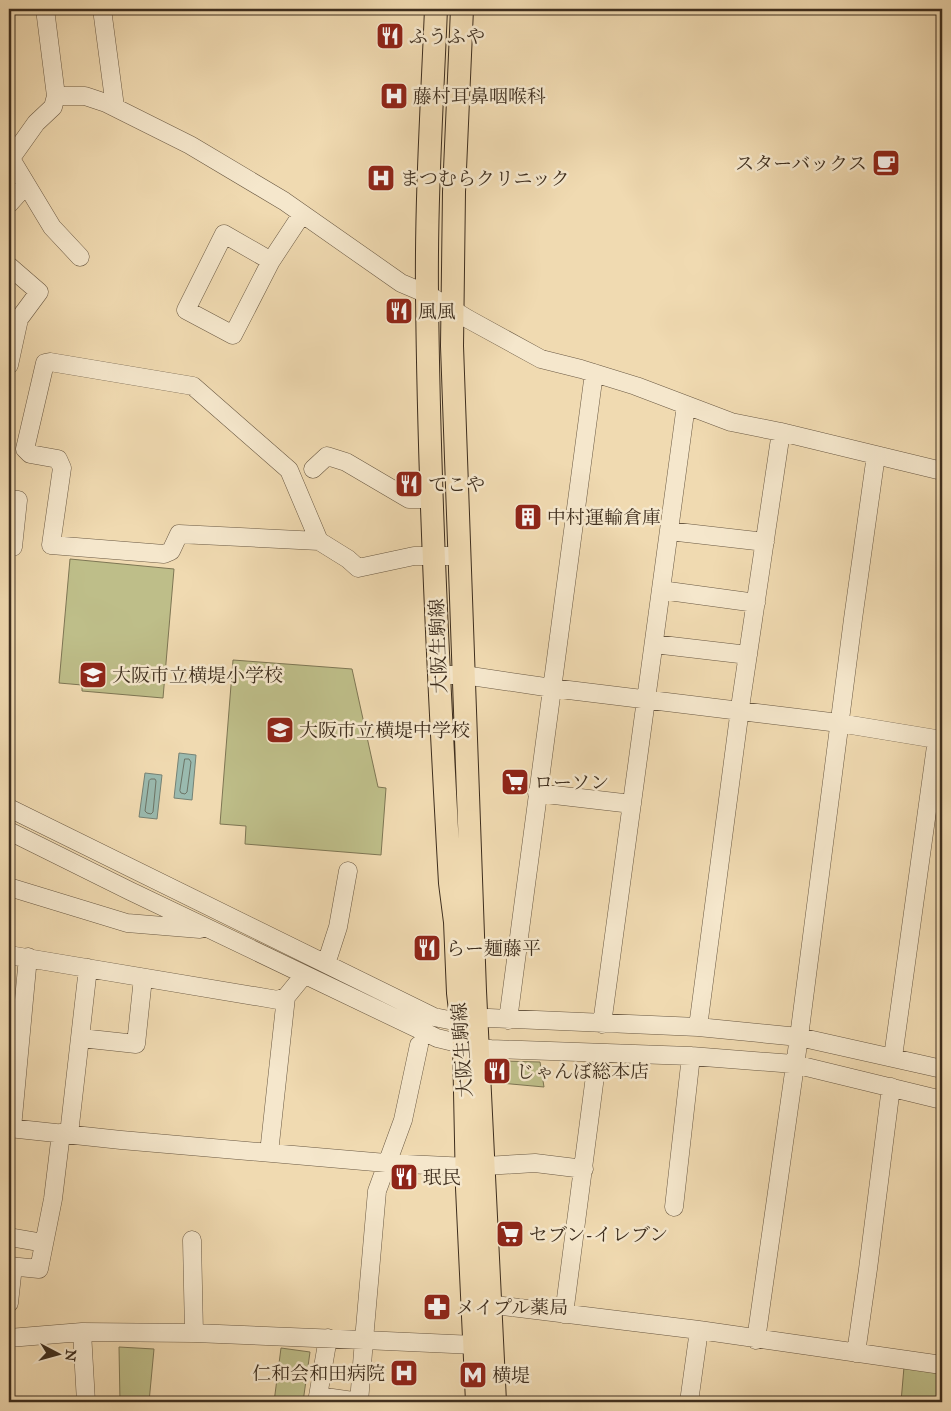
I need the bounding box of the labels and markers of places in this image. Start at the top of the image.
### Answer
restaurant icon: ふうふや [375,21,405,51]
place label: ふうふや [409,25,485,48]
hospital icon: 藤村耳鼻咽喉科 [379,81,409,111]
place label: 藤村耳鼻咽喉科 [413,85,546,108]
cafe icon: スターバックス [871,148,901,178]
place label: スターバックス [735,152,867,175]
hospital icon: まつむらクリニック [366,163,396,193]
place label: まつむらクリニック [400,167,570,190]
restaurant icon: 風風 [384,296,414,326]
place label: 風風 [418,300,456,323]
restaurant icon: てこや [394,469,424,499]
place label: てこや [428,473,485,496]
building icon: 中村運輸倉庫 [513,502,543,532]
place label: 中村運輸倉庫 [547,506,661,529]
school or university icon: 大阪市立横堤小学校 [78,660,108,690]
place label: 大阪市立横堤小学校 [112,664,283,687]
school or university icon: 大阪市立横堤中学校 [265,715,295,745]
place label: 大阪市立横堤中学校 [299,719,470,742]
supermarket icon: ローソン [500,767,530,797]
place label: ローソン [534,771,609,794]
restaurant icon: らー麺藤平 [412,933,442,963]
place label: らー麺藤平 [446,937,541,960]
restaurant icon: じゃんぼ総本店 [482,1056,512,1086]
place label: じゃんぼ総本店 [516,1060,649,1083]
restaurant icon: 珉民 [389,1162,419,1192]
place label: 珉民 [423,1166,461,1189]
supermarket icon: セブン-イレブン [495,1219,525,1249]
place label: セブン-イレブン [529,1223,668,1246]
pharmacy icon: メイプル薬局 [422,1292,452,1322]
place label: メイプル薬局 [456,1296,568,1319]
hospital icon: 仁和会和田病院 [389,1358,419,1388]
metro station icon: 横堤 [458,1360,488,1390]
place label: 仁和会和田病院 [252,1362,385,1385]
place label: 横堤 [492,1364,530,1387]

